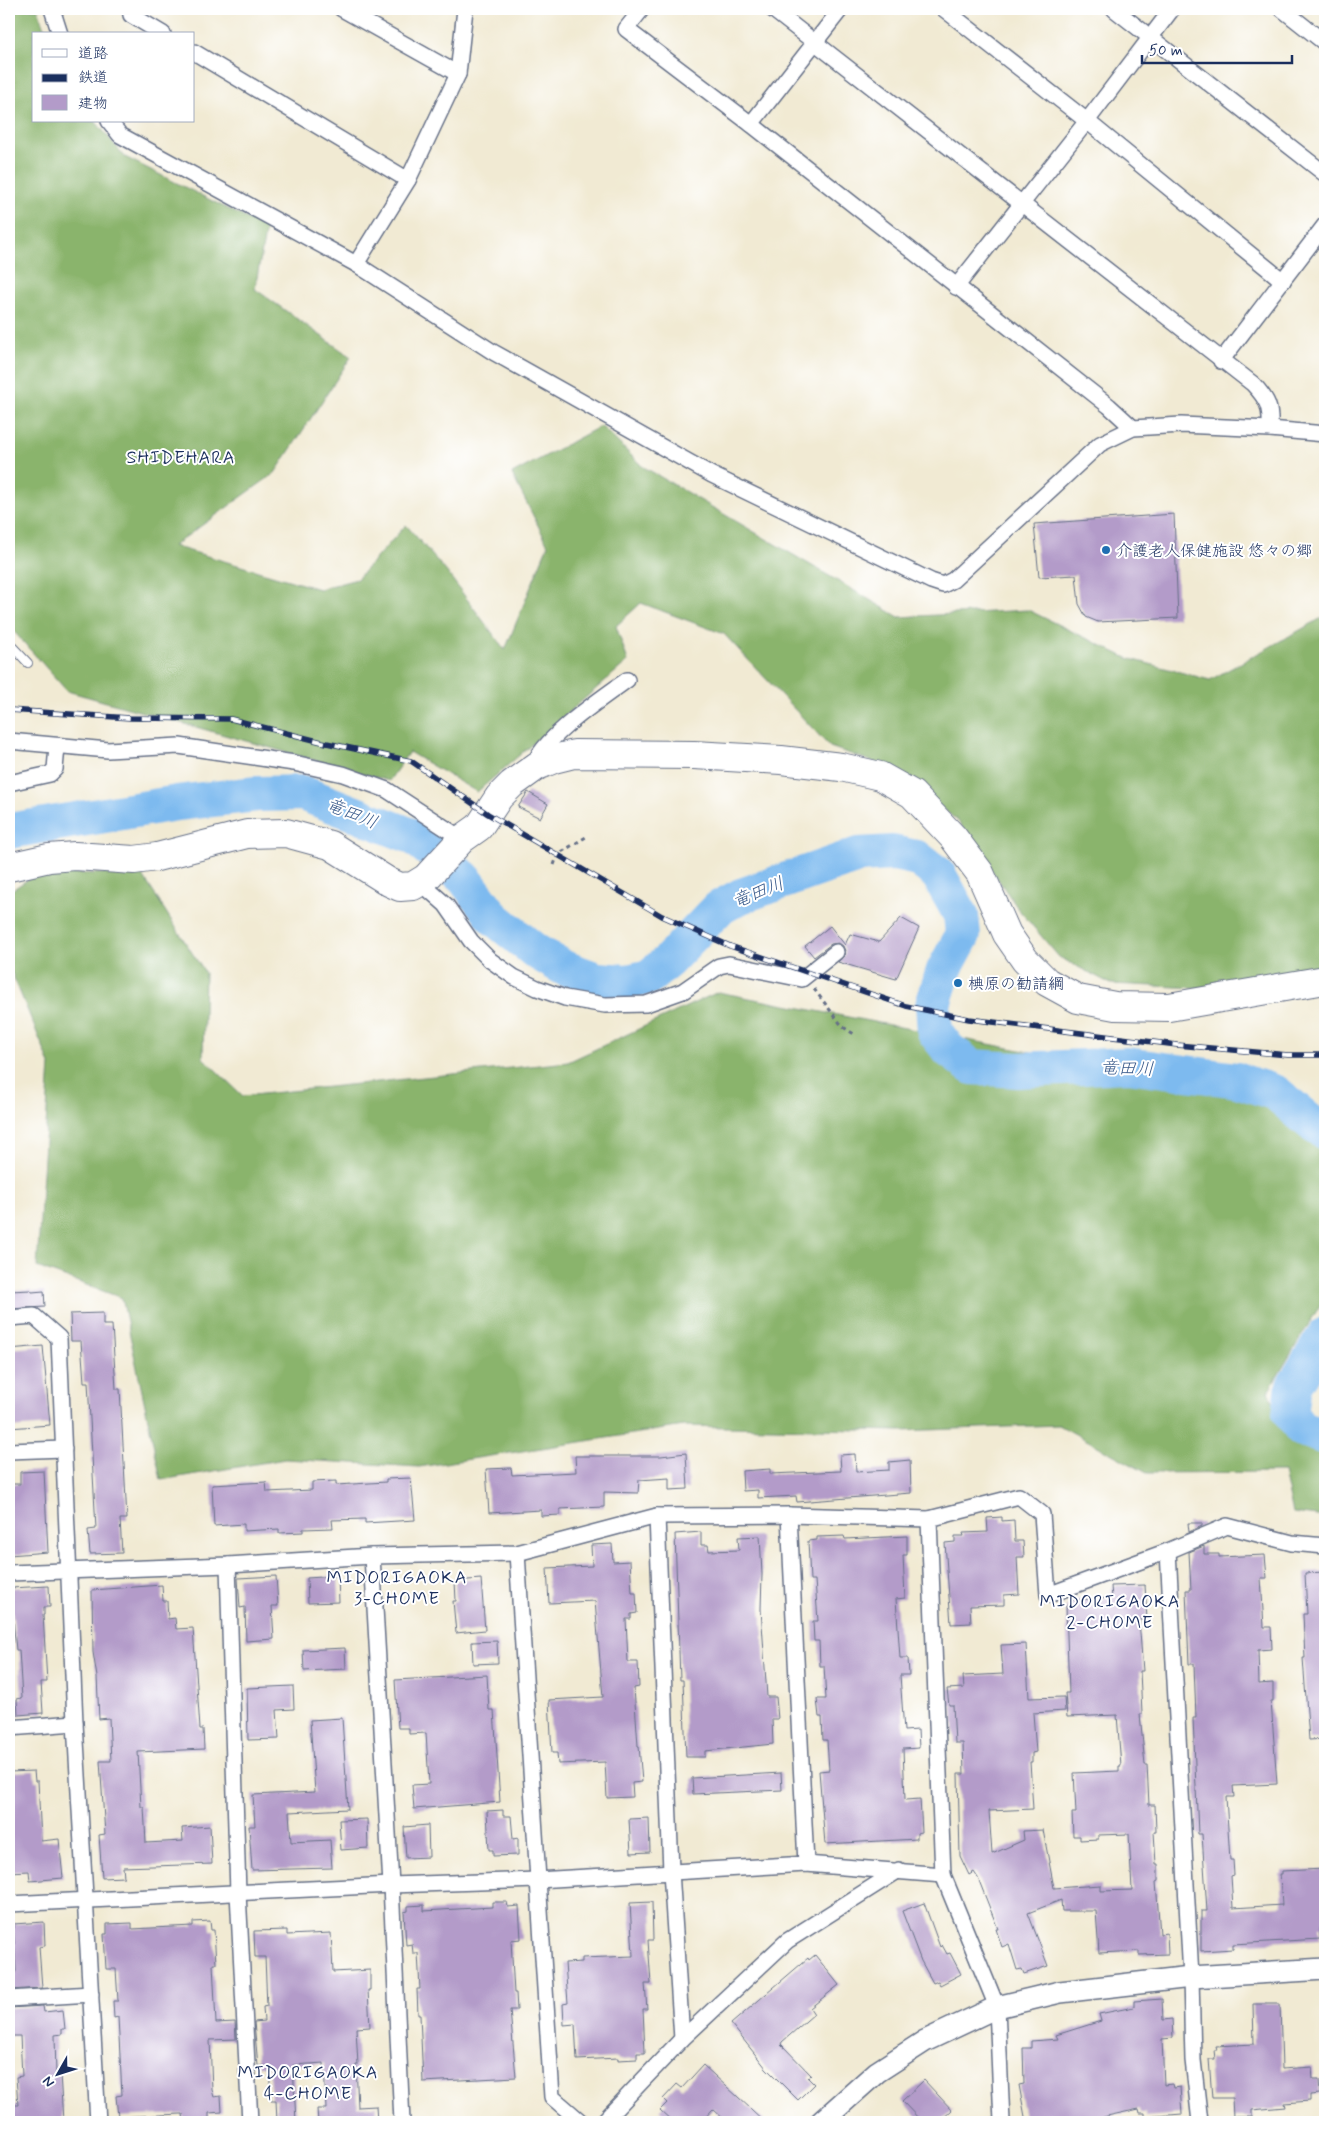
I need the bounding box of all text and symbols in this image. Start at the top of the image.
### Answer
legend [32,32,195,122]
scale bar [1142,32,1292,64]
text: 50 m [1149,41,1183,61]
text: 道路 [78,44,108,64]
text: 鉄道 [78,68,108,88]
text: 建物 [78,94,108,114]
district label: SHIDEHARA [127,446,235,470]
place label: 介護老人保健施設 悠々の郷 [1116,541,1312,562]
marker: 介護老人保健施設 悠々の郷 [1100,544,1112,556]
water label: 竜田川 [322,793,381,835]
water label: 竜田川 [729,872,788,914]
place label: 椣原の勧請綱 [968,974,1064,995]
marker: 椣原の勧請綱 [952,977,964,989]
water label: 竜田川 [1100,1056,1154,1082]
district label: MIDORIGAOKA 3-CHOME [326,1566,468,1611]
district label: MIDORIGAOKA 2-CHOME [1039,1590,1181,1635]
north arrow [32,2048,82,2098]
district label: MIDORIGAOKA 4-CHOME [237,2061,379,2106]
text: N [39,2072,59,2091]

